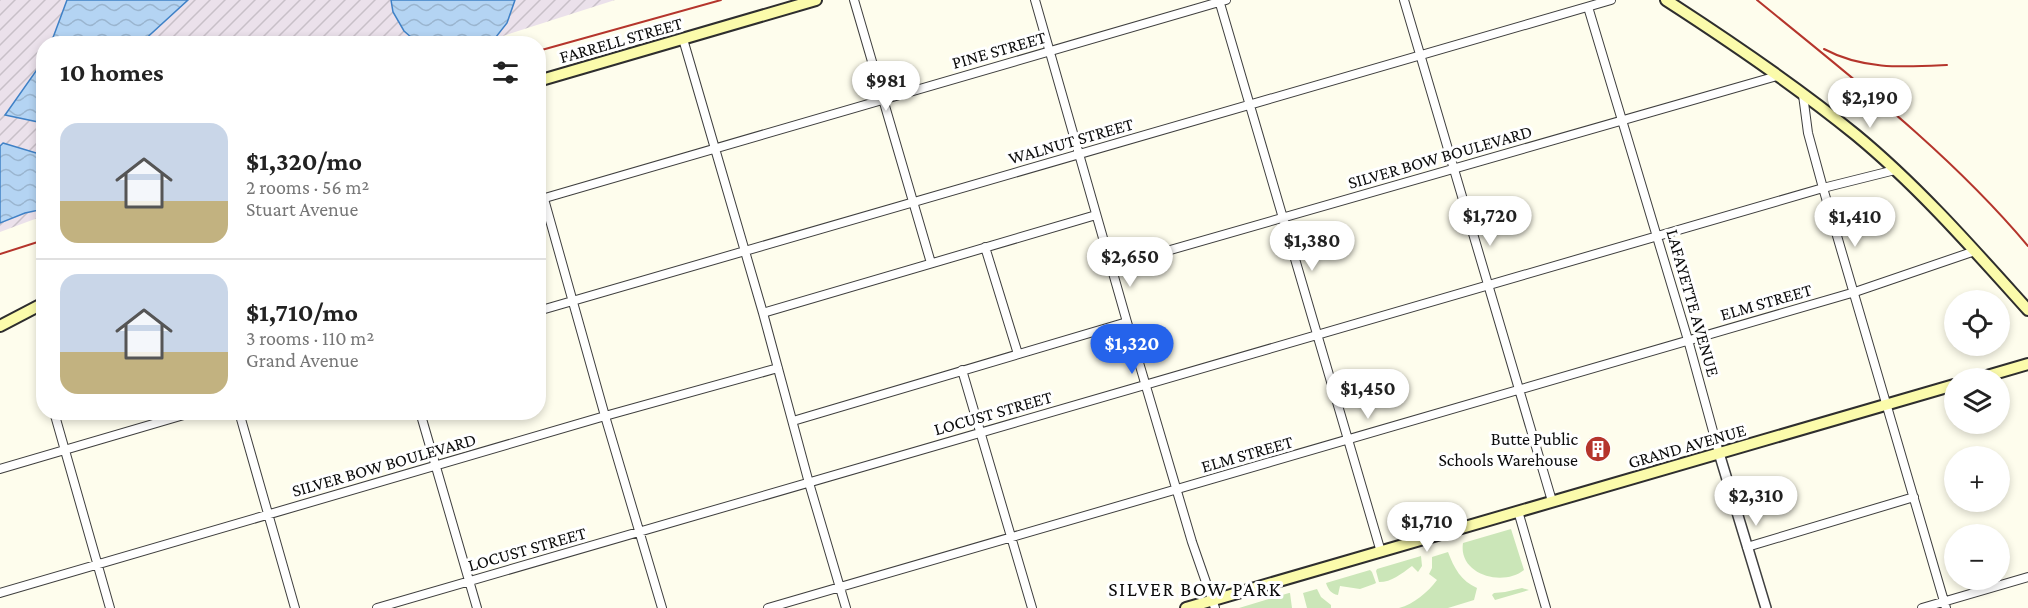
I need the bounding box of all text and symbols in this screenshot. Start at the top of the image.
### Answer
street label: FARRELL STREET [557,13,685,67]
street label: PINE STREET [950,27,1049,73]
icon: filters [489,56,522,89]
text: 10 homes [60,58,164,87]
pin: $981 [850,61,922,112]
text: $981 [866,69,906,91]
pin: $2,190 [1821,78,1919,129]
text: $2,190 [1842,86,1898,108]
street label: WALNUT STREET [1006,114,1136,168]
street label: SILVER BOW BOULEVARD [1346,121,1534,193]
icon: home [108,147,180,219]
text: $1,320/mo [246,147,362,176]
text: 2 rooms · 56 m² [246,176,369,198]
pin: $1,720 [1441,196,1539,247]
pin: $1,410 [1806,197,1904,248]
text: Stuart Avenue [246,198,358,220]
text: $1,720 [1463,204,1517,226]
text: $1,410 [1828,205,1882,227]
pin: $1,380 [1263,221,1361,272]
street label: LAFAYETTE AVENUE [1662,227,1724,379]
text: $1,380 [1284,229,1340,251]
pin: $2,650 [1081,237,1179,288]
text: $2,650 [1101,245,1159,267]
street label: ELM STREET [1718,279,1814,325]
map controls [1944,290,2010,590]
button: locate [1944,290,2010,356]
icon: home [108,298,180,370]
text: $1,710/mo [246,298,358,327]
pin: $1,320 [1083,324,1181,375]
text: 3 rooms · 110 m² [246,327,374,349]
text: $1,320 [1105,332,1159,354]
text: Grand Avenue [246,349,359,371]
button: layers [1944,368,2010,434]
pin: $1,450 [1319,369,1417,420]
text: $1,450 [1340,377,1396,399]
street label: LOCUST STREET [932,386,1055,439]
street label: GRAND AVENUE [1626,420,1748,472]
street label: SILVER BOW BOULEVARD [290,429,478,501]
place label: Butte Public Schools Warehouse [1438,429,1579,470]
street label: ELM STREET [1199,431,1295,477]
building icon: Butte Public Schools Warehouse [1583,434,1613,464]
button: + [1944,446,2010,512]
pin: $2,310 [1707,476,1805,527]
text: $2,310 [1728,484,1784,506]
pin: $1,710 [1378,502,1476,553]
text: $1,710 [1401,510,1453,532]
street label: LOCUST STREET [466,522,589,575]
button: − [1944,524,2010,590]
district label: SILVER BOW PARK [1108,578,1282,600]

